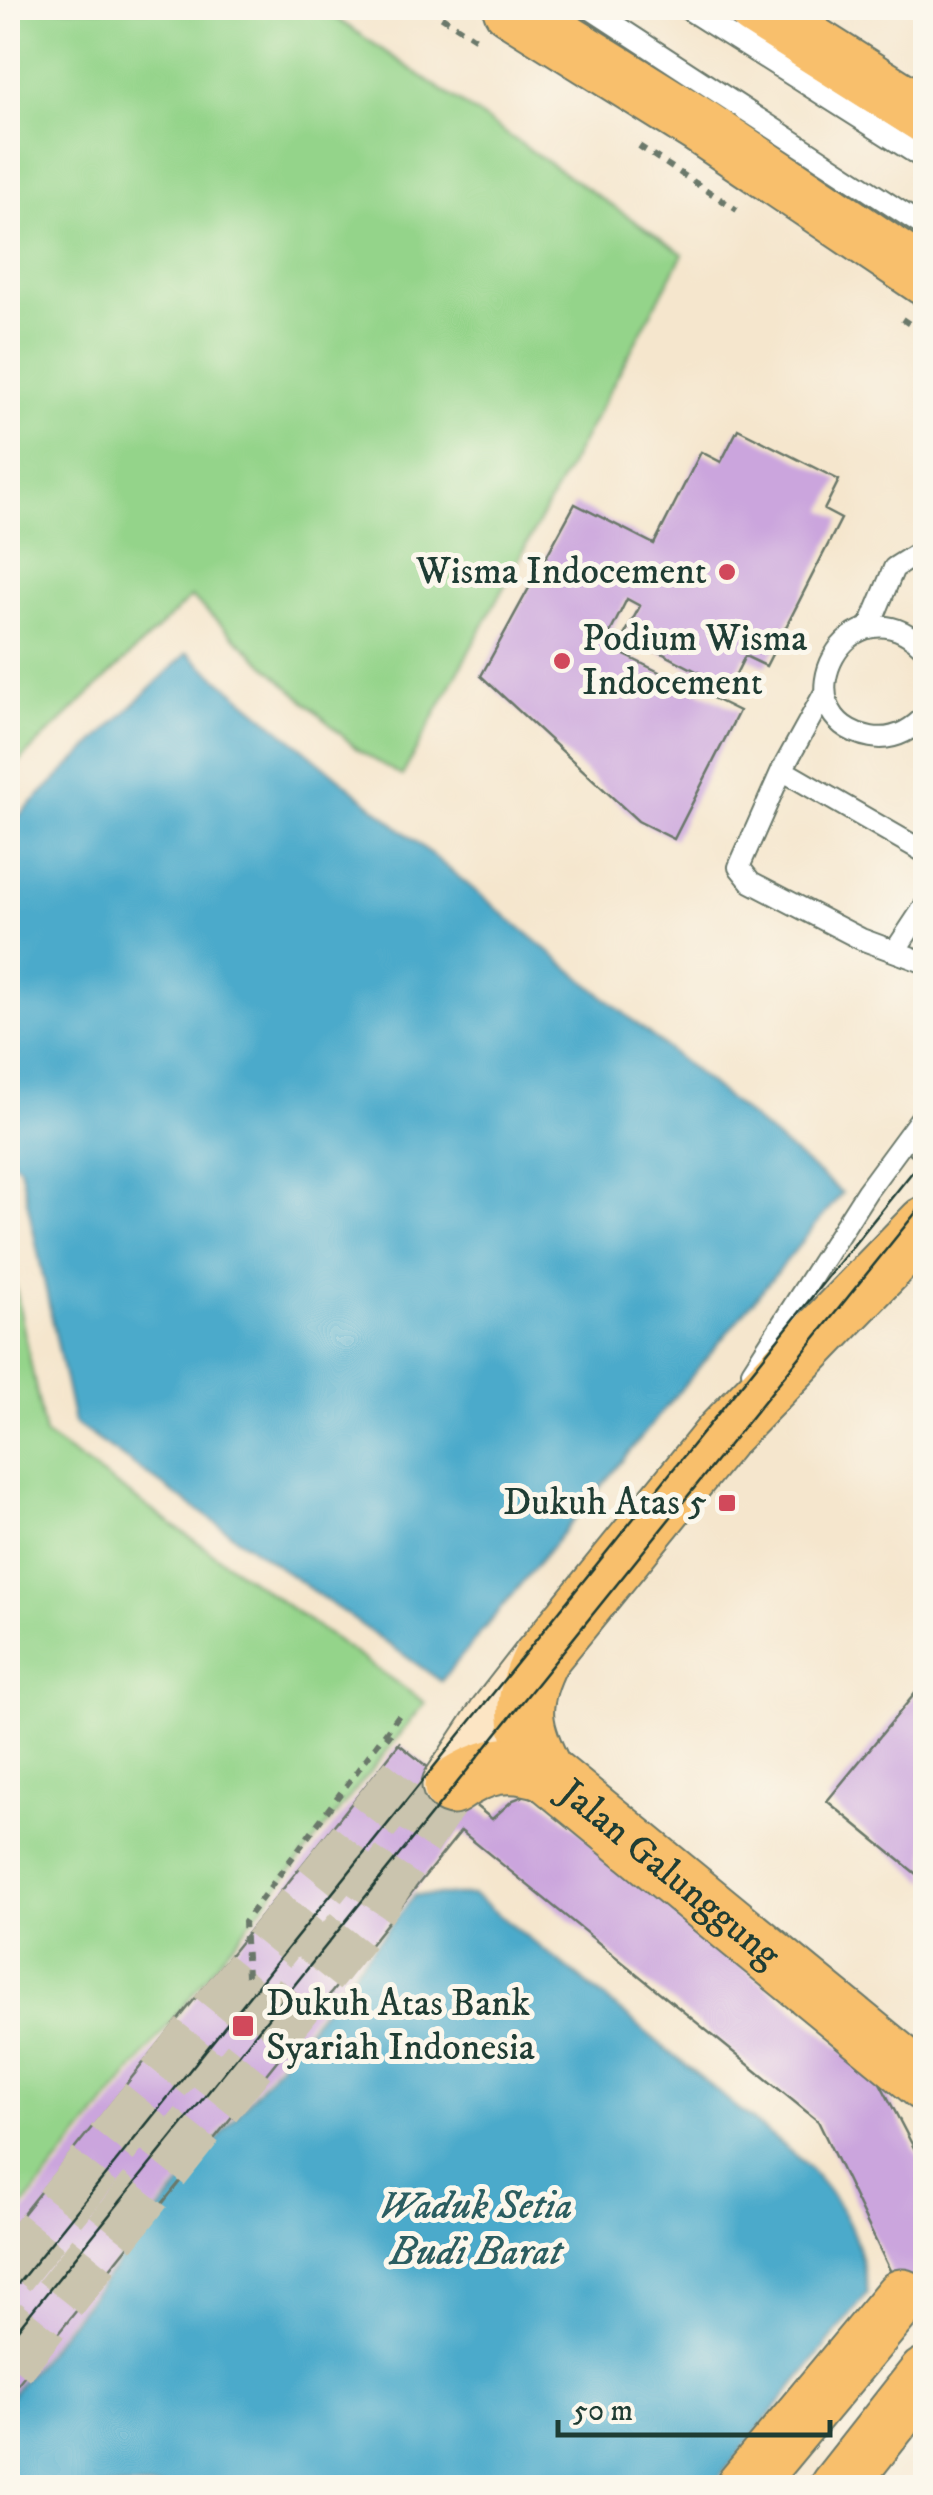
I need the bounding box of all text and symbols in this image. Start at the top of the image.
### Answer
place label: Wisma Indocement [415,548,707,596]
marker: Wisma Indocement [716,561,738,583]
place label: Podium Wisma Indocement [582,615,808,707]
marker: Podium Wisma Indocement [551,650,573,672]
place label: Dukuh Atas 5 [503,1479,707,1527]
marker: Dukuh Atas 5 [716,1492,738,1514]
street label: Jalan Galunggung [547,1767,790,1979]
place label: Dukuh Atas Bank Syariah Indonesia [266,1980,535,2072]
marker: Dukuh Atas Bank Syariah Indonesia [230,2013,256,2039]
water label: Waduk Setia Budi Barat [379,2182,573,2278]
scale bar [558,2375,830,2437]
text: 50 m [573,2393,633,2430]

